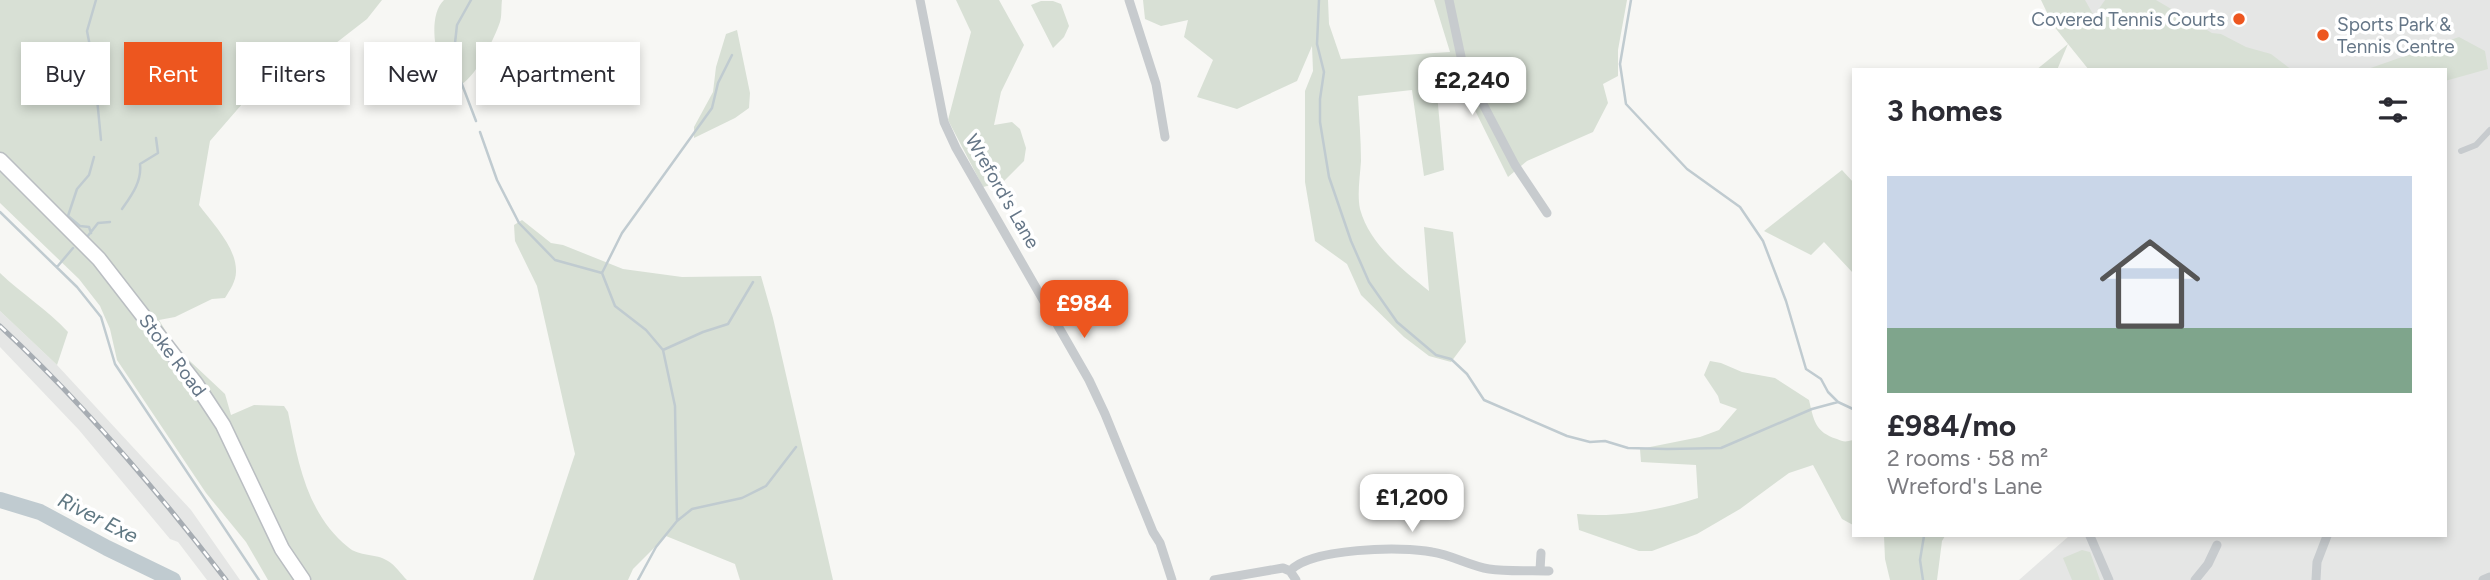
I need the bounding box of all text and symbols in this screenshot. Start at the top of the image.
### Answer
place label: Covered Tennis Courts [2031,8,2225,31]
marker: Covered Tennis Courts [2231,11,2247,27]
place label: Sports Park & Tennis Centre [2337,13,2455,58]
marker: Sports Park & Tennis Centre [2315,27,2331,43]
chip: Buy [21,42,110,105]
chip: Rent [124,42,222,105]
chip: Filters [236,42,350,105]
chip: New [364,42,462,105]
chip: Apartment [476,42,640,105]
pin: £2,240 [1415,58,1529,117]
text: £2,240 [1434,66,1510,94]
icon: filters [2374,91,2412,129]
text: 3 homes [1887,92,2002,129]
street label: Wreford's Lane [961,130,1045,253]
icon: home [2087,221,2213,347]
pin: £984 [1043,280,1125,340]
text: £984 [1056,289,1112,317]
street label: Stoke Road [134,309,211,401]
text: £984/mo [1887,407,2016,444]
text: 2 rooms · 58 m² [1887,444,2048,472]
text: Wreford's Lane [1887,472,2042,500]
pin: £1,200 [1355,475,1469,534]
text: £1,200 [1376,483,1448,511]
water label: River Exe [54,487,143,549]

